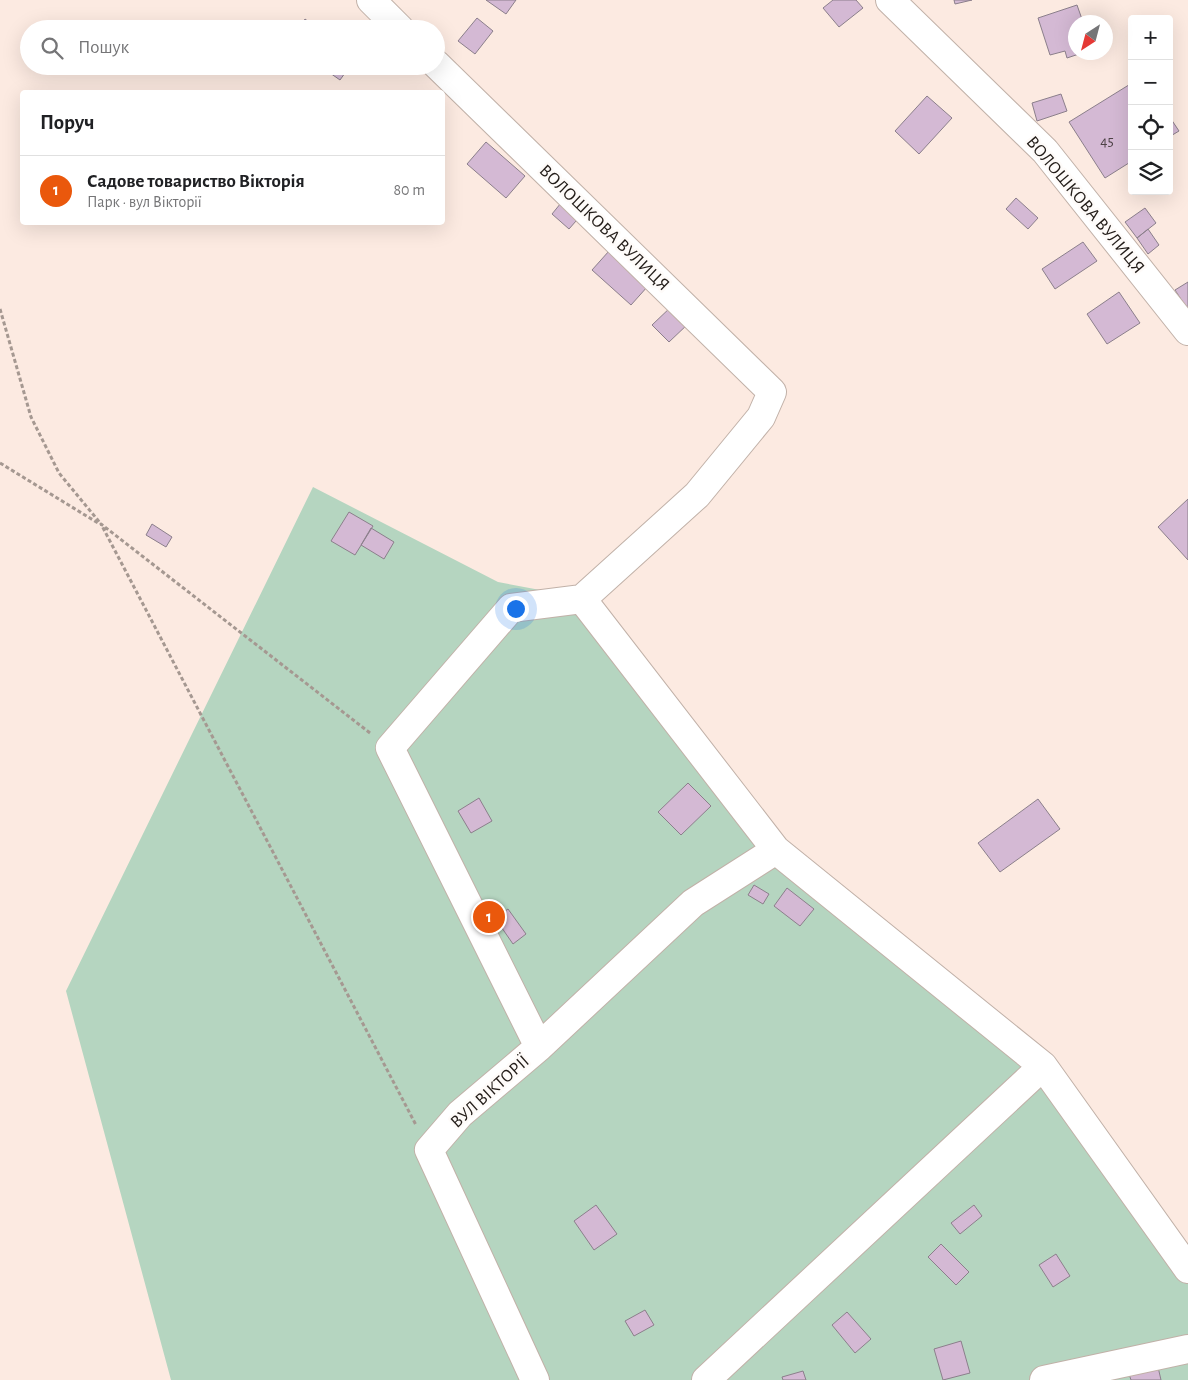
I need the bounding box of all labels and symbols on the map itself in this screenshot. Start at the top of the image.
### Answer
north arrow [1068,15,1113,60]
street label: ВОЛОШКОВА ВУЛИЦЯ [1022,133,1148,277]
house number: 45 [1100,134,1114,149]
street label: ВОЛОШКОВА ВУЛИЦЯ [535,161,673,295]
your location [503,596,529,622]
pin: 1 [473,898,505,936]
street label: ВУЛ ВІКТОРІЇ [446,1051,533,1132]

